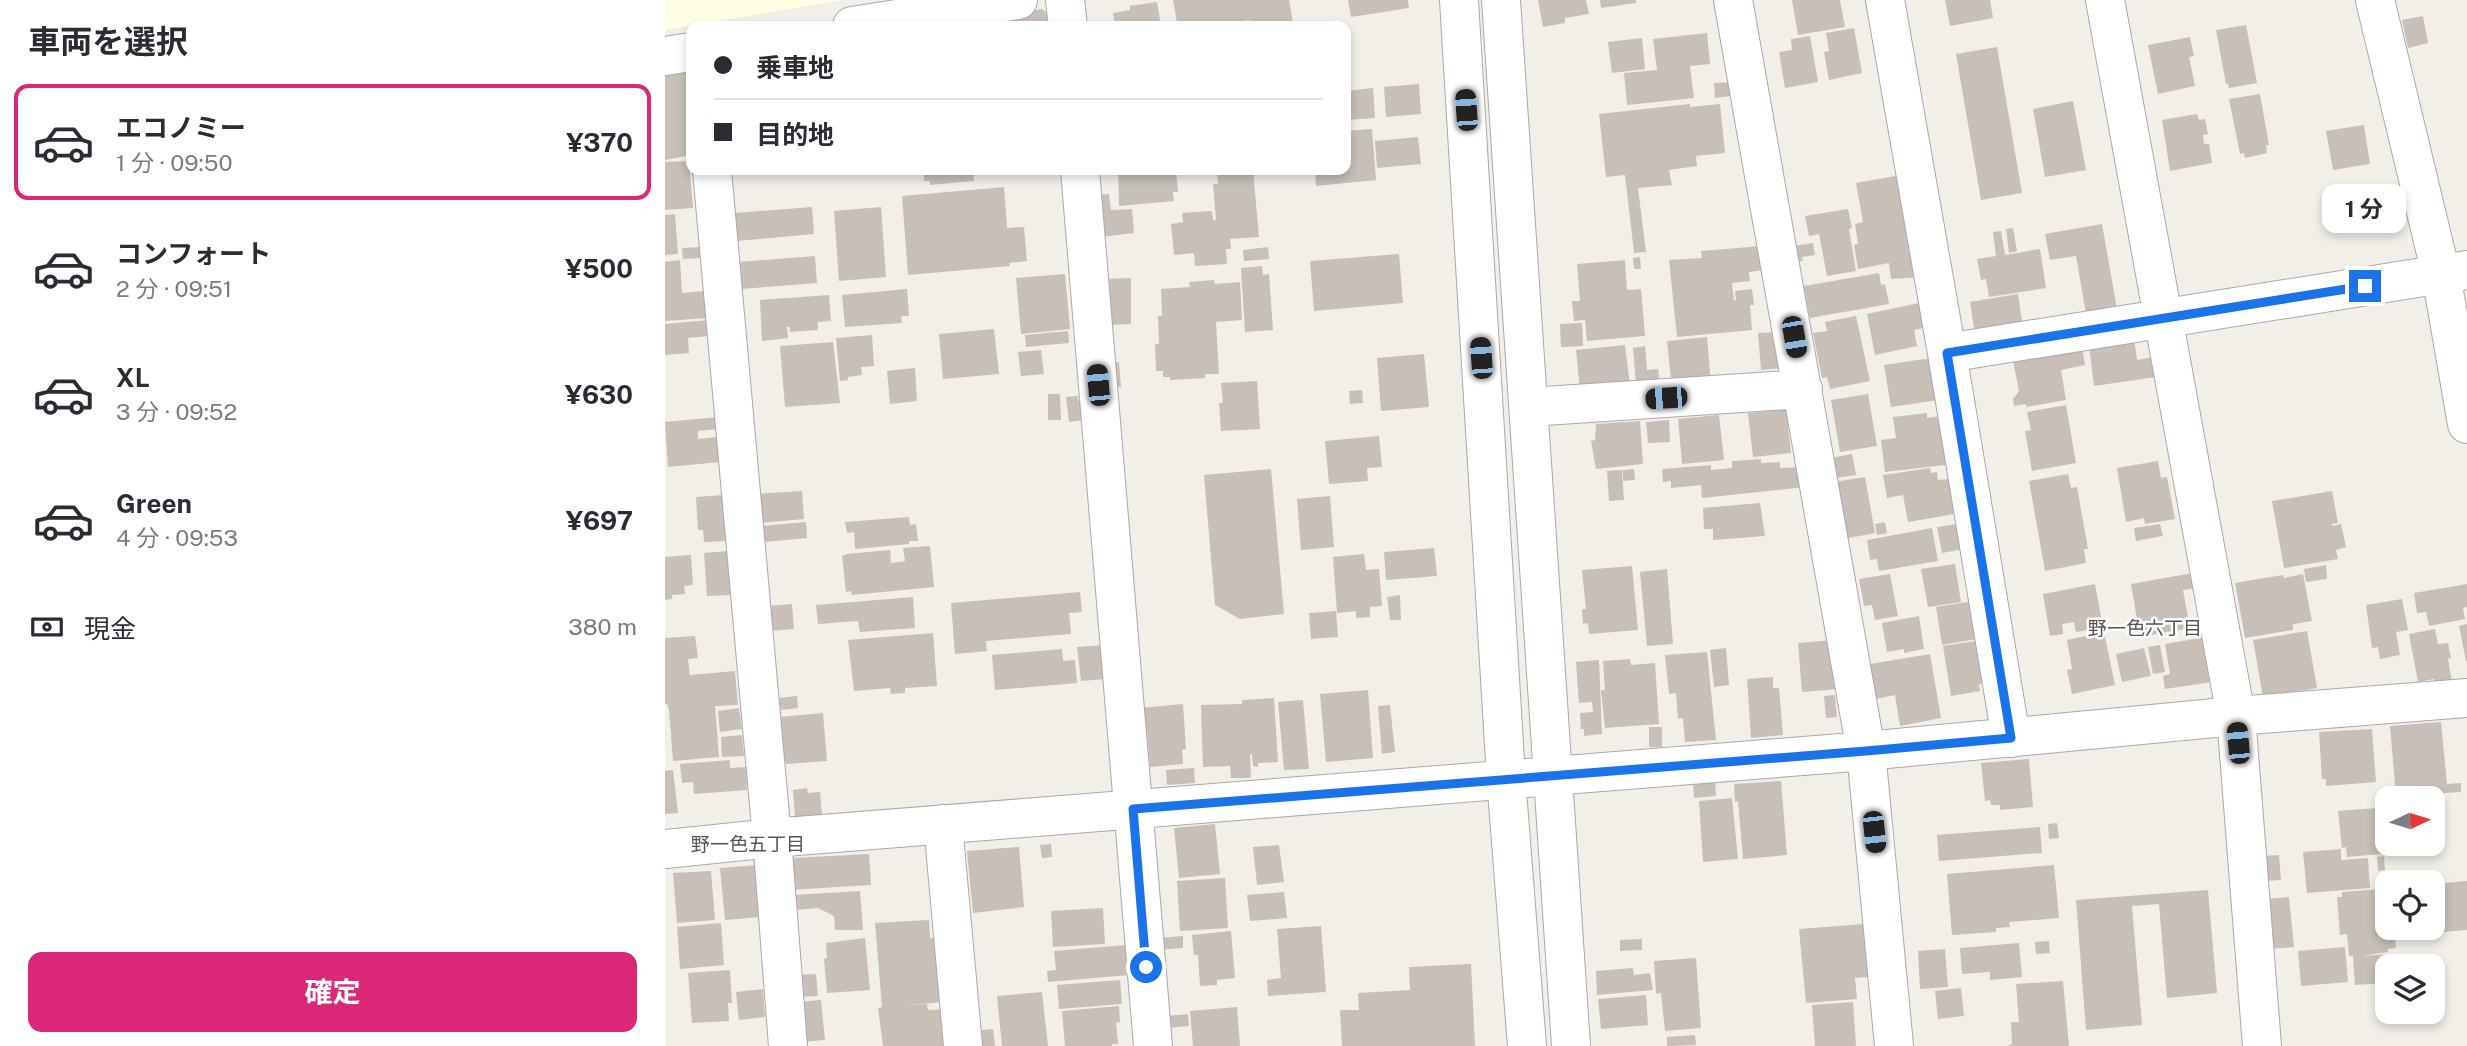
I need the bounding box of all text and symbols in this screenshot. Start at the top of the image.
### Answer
text: 車両を選択 [28,23,188,60]
text: 乗車地 [756,52,834,83]
car [1455,88,1478,132]
icon: car [32,111,95,174]
text: エコノミー [116,112,246,143]
text: 目的地 [756,119,834,150]
text: ¥370 [566,127,633,158]
text: 1 分 · 09:50 [116,149,233,176]
callout: 1 分 [2323,184,2407,233]
text: 1 分 [2345,195,2383,222]
icon: car [32,237,95,300]
text: コンフォート [116,238,271,269]
text: ¥500 [565,253,633,284]
route end [2349,270,2381,302]
text: 2 分 · 09:51 [116,275,232,302]
car [1781,314,1808,360]
car [1470,336,1493,380]
text: XL [116,362,150,393]
icon: car [32,363,95,426]
car [1086,363,1111,407]
text: ¥630 [565,379,633,410]
car [1645,386,1688,410]
text: 3 分 · 09:52 [116,398,237,425]
text: Green [116,488,192,519]
icon: car [32,489,95,552]
text: ¥697 [566,505,633,536]
text: 4 分 · 09:53 [116,524,238,551]
icon: cash [28,608,66,646]
text: 現金 [84,613,136,644]
text: 380 m [568,613,637,640]
district label: 野一色六丁目 [2088,617,2202,639]
car [2226,721,2251,765]
north arrow [2375,786,2445,856]
map controls [2375,786,2445,1024]
car [1862,810,1887,854]
district label: 野一色五丁目 [691,833,805,855]
button: locate [2375,870,2445,940]
route start [1130,951,1162,983]
button: 確定 [28,952,637,1032]
button: layers [2375,954,2445,1024]

